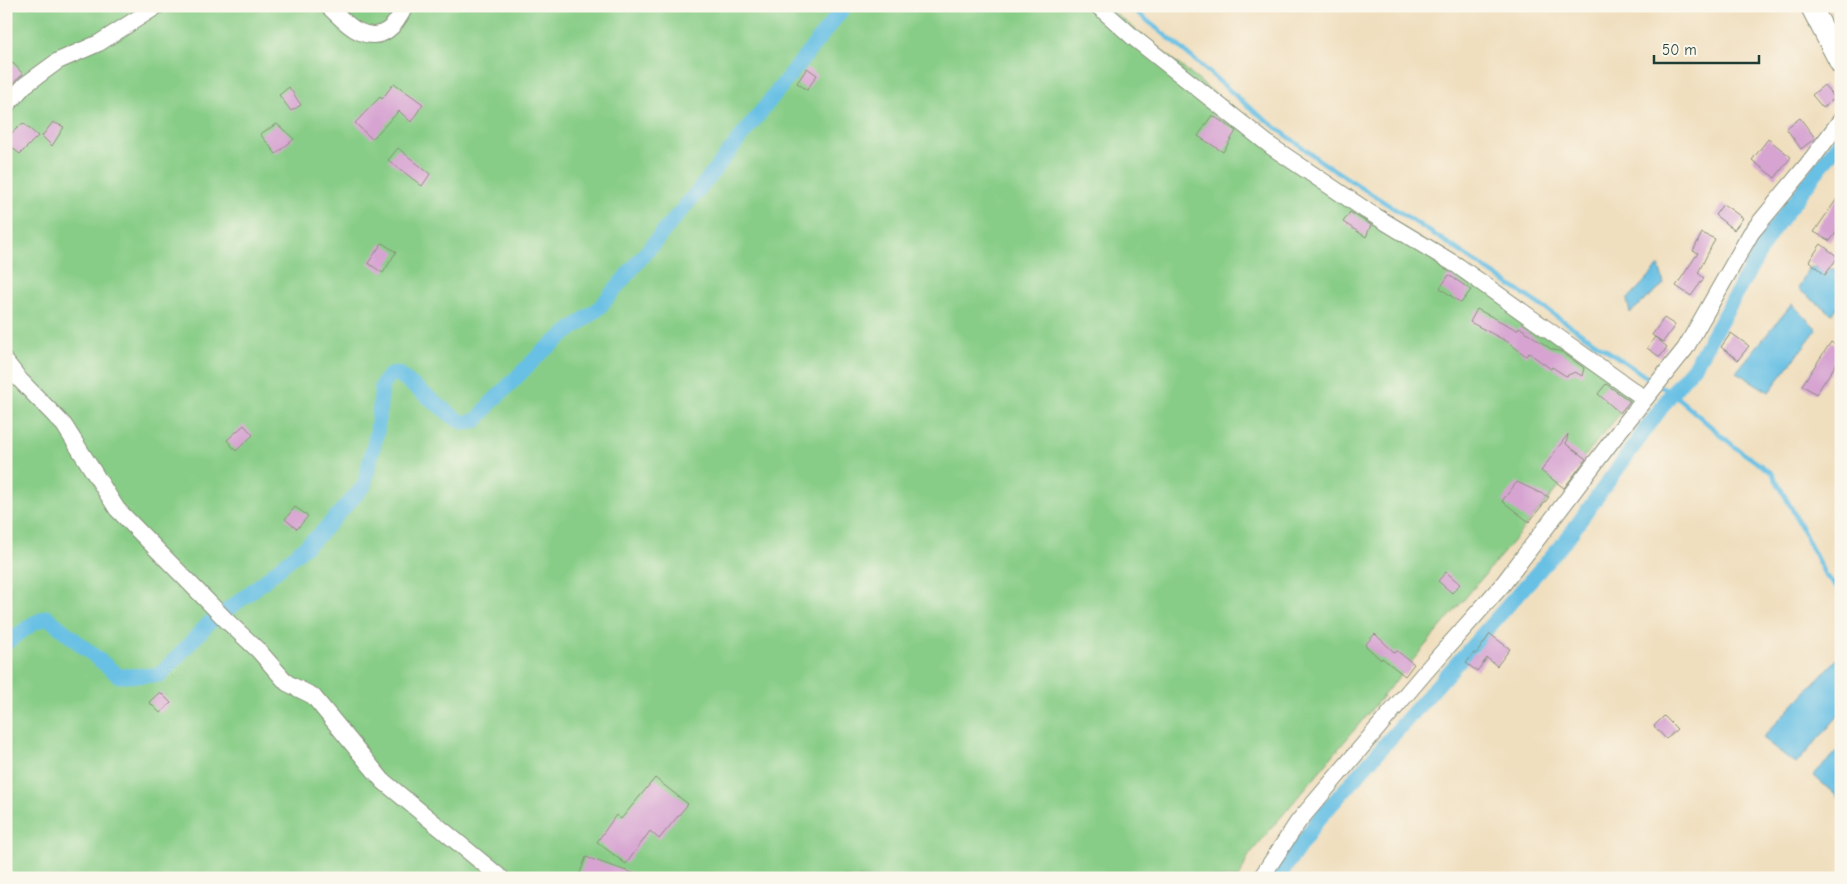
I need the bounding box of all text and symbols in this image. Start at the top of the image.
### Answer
scale bar [1654,32,1760,64]
text: 50 m [1662,41,1697,59]

